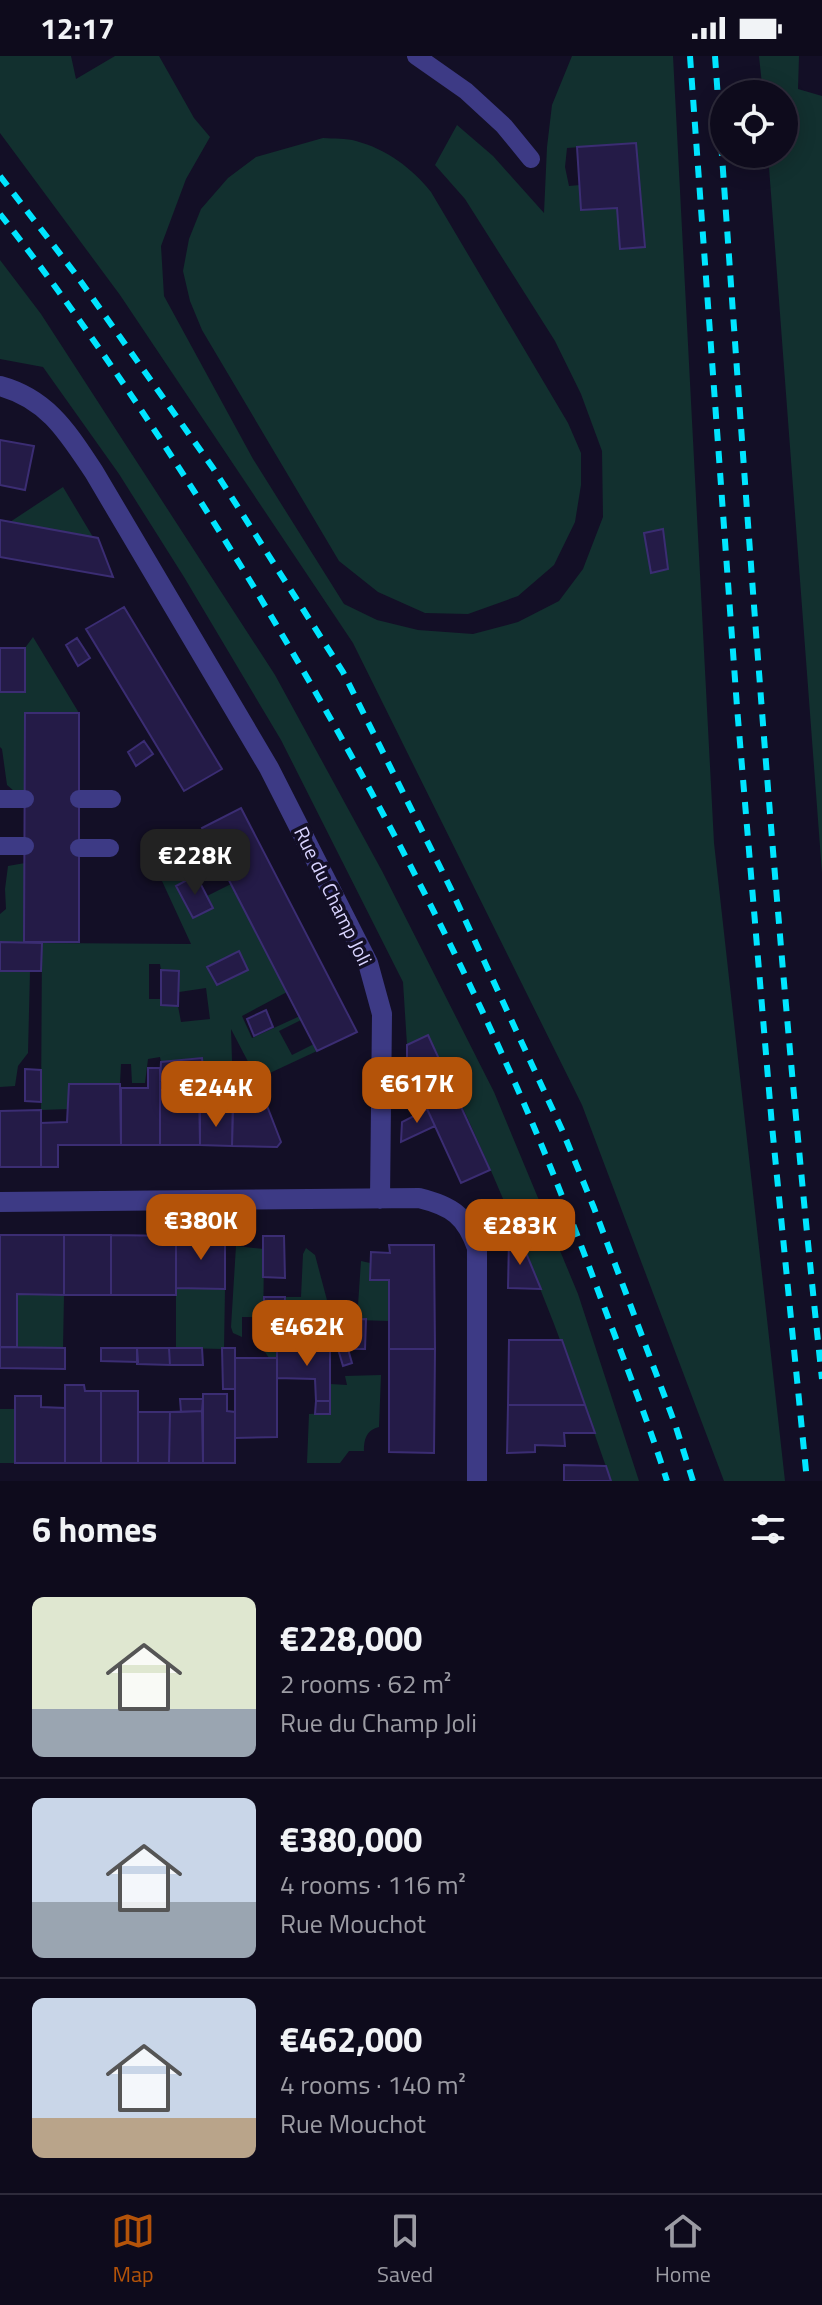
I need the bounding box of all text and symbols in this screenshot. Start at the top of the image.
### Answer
text: 12:17 [40,5,115,51]
map controls [710,80,798,168]
button: locate [710,80,798,168]
street label: Rue du Champ Joli [286,821,381,971]
pin: €228K [139,829,251,897]
text: €228K [158,835,232,874]
pin: €617K [361,1057,473,1125]
pin: €244K [160,1061,272,1129]
text: €617K [380,1063,454,1102]
text: €244K [179,1067,253,1106]
pin: €380K [145,1194,257,1262]
pin: €283K [464,1199,576,1267]
text: €380K [164,1200,238,1239]
text: €283K [483,1205,557,1244]
pin: €462K [251,1300,363,1368]
text: €462K [270,1306,344,1345]
text: 6 homes [32,1503,157,1555]
icon: filters [746,1507,790,1551]
text: €228,000 [280,1612,422,1664]
icon: home [96,1629,192,1725]
text: 2 rooms · 62 m² [280,1664,451,1703]
text: Rue du Champ Joli [280,1703,477,1742]
text: €380,000 [280,1813,422,1865]
icon: home [96,1830,192,1926]
text: 4 rooms · 116 m² [280,1865,466,1904]
text: Rue Mouchot [280,1904,426,1943]
text: €462,000 [280,2013,422,2065]
icon: home [96,2030,192,2126]
text: 4 rooms · 140 m² [280,2065,466,2104]
text: Rue Mouchot [280,2104,426,2143]
tab: Map [111,2209,155,2291]
tab: Saved [377,2209,433,2291]
tab: Home [655,2209,711,2291]

